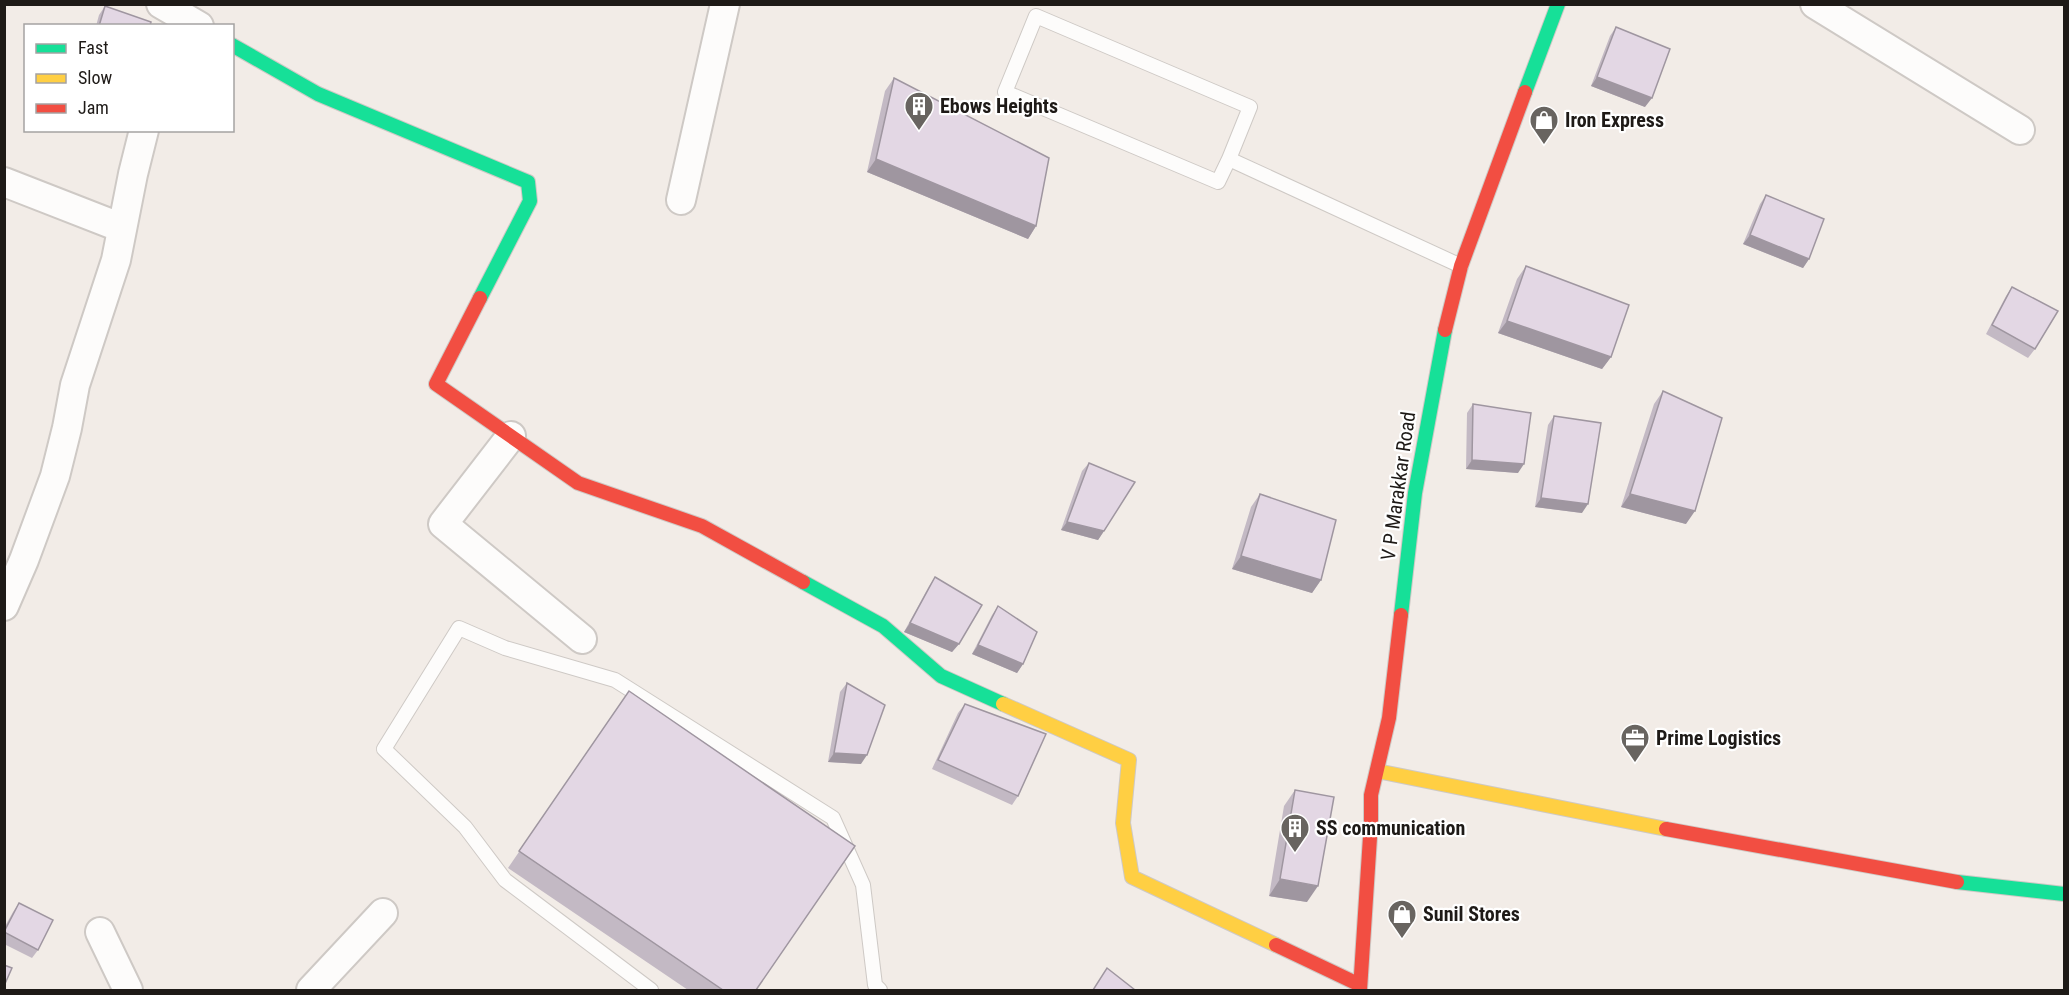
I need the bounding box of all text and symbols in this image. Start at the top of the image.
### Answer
legend [24,24,234,132]
text: Fast [78,37,109,58]
text: Slow [78,67,113,88]
building icon: Ebows Heights [903,90,935,132]
place label: Ebows Heights [940,94,1058,118]
text: Jam [78,97,109,118]
shop icon: Iron Express [1528,104,1560,146]
place label: Iron Express [1565,108,1664,132]
street label: V P Marakkar Road [1376,410,1420,562]
office icon: Prime Logistics [1619,722,1651,764]
place label: Prime Logistics [1656,726,1781,750]
building icon: SS communication [1279,812,1311,854]
place label: SS communication [1316,816,1465,840]
shop icon: Sunil Stores [1386,898,1418,940]
place label: Sunil Stores [1423,902,1520,926]

